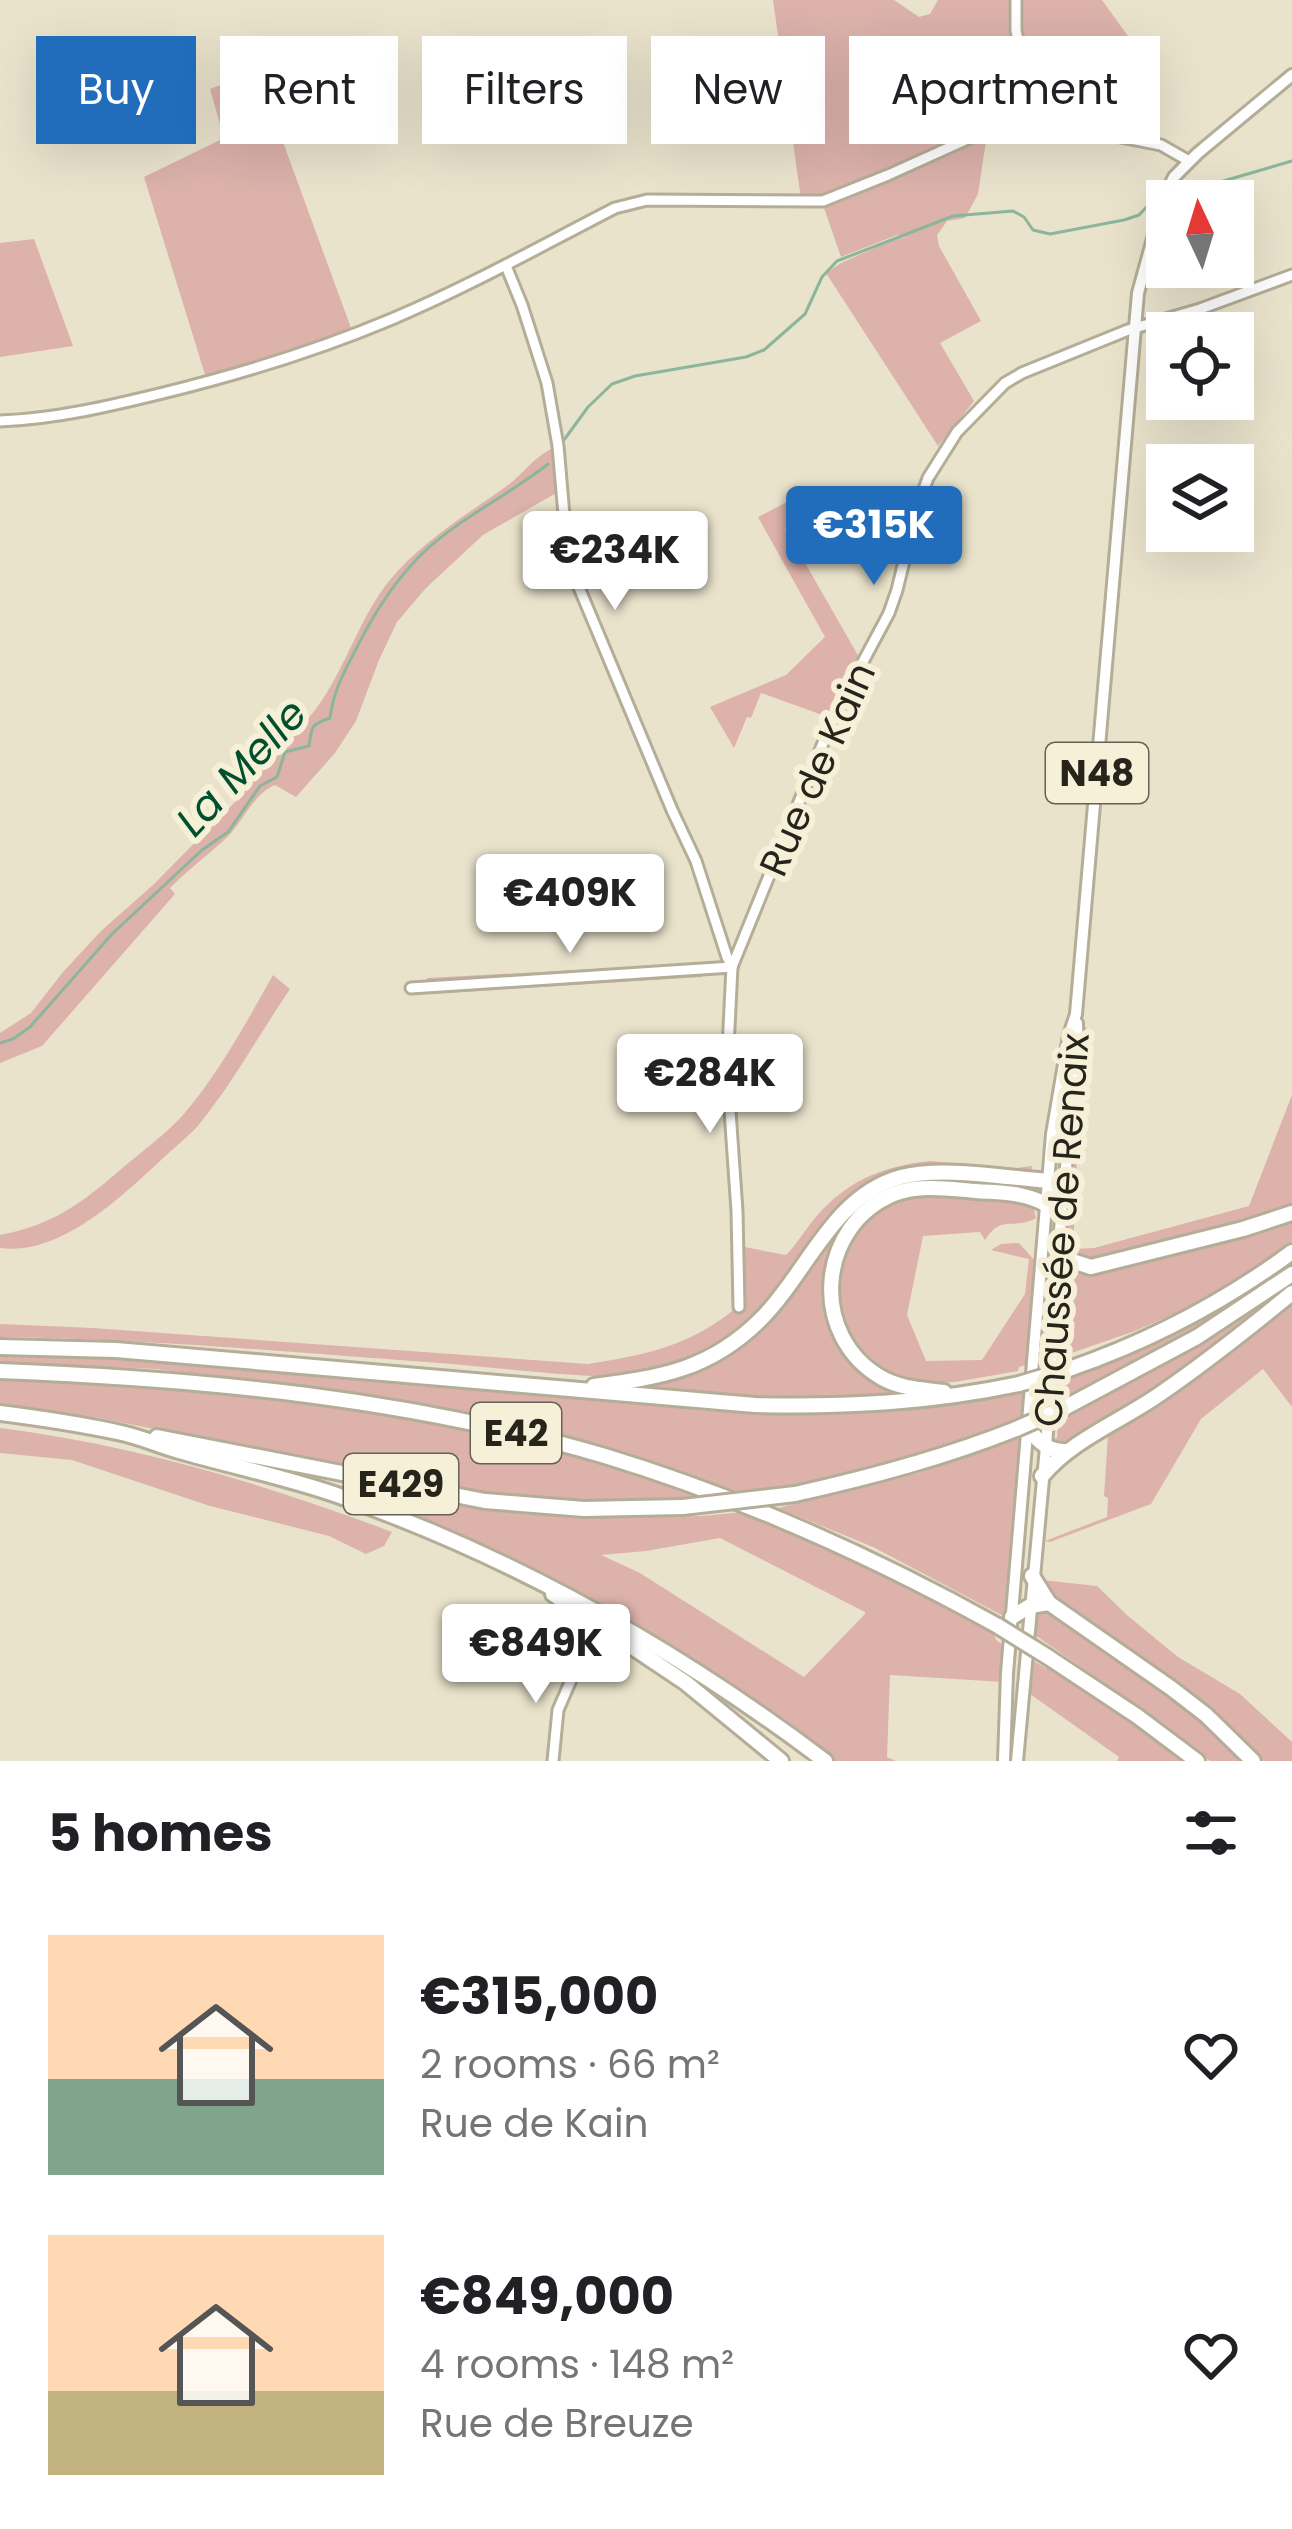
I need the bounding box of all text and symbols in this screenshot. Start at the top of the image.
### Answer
chip: Buy [36,36,196,144]
chip: Rent [220,36,398,144]
chip: Filters [422,36,627,144]
chip: New [651,36,825,144]
chip: Apartment [849,36,1160,144]
north arrow [1146,180,1254,288]
map controls [1146,180,1254,552]
button: locate [1146,312,1254,420]
button: layers [1146,444,1254,552]
pin: €315K [790,486,958,588]
text: €315K [813,497,935,552]
pin: €234K [531,511,699,613]
text: €234K [550,522,680,577]
street label: Rue de Kain [746,654,889,885]
water label: La Melle [163,686,320,849]
road number: N48 [1046,743,1148,803]
pin: €409K [486,854,654,956]
text: €409K [503,865,637,920]
street label: Chaussée de Renaix [1020,1031,1103,1429]
pin: €284K [626,1034,794,1136]
text: €284K [644,1045,776,1100]
road number: E42 [471,1403,561,1463]
road number: E429 [344,1454,458,1514]
pin: €849K [452,1604,620,1706]
text: €849K [469,1615,603,1670]
text: 5 homes [48,1797,273,1869]
icon: filters [1178,1800,1244,1866]
text: €315,000 [420,1960,658,2032]
icon: home [144,1983,288,2127]
icon: heart [1178,2022,1244,2088]
text: 2 rooms · 66 m² [420,2037,720,2092]
text: Rue de Kain [420,2096,649,2151]
text: €849,000 [420,2260,674,2332]
icon: home [144,2283,288,2427]
icon: heart [1178,2322,1244,2388]
text: 4 rooms · 148 m² [420,2337,734,2392]
text: Rue de Breuze [420,2396,694,2451]

